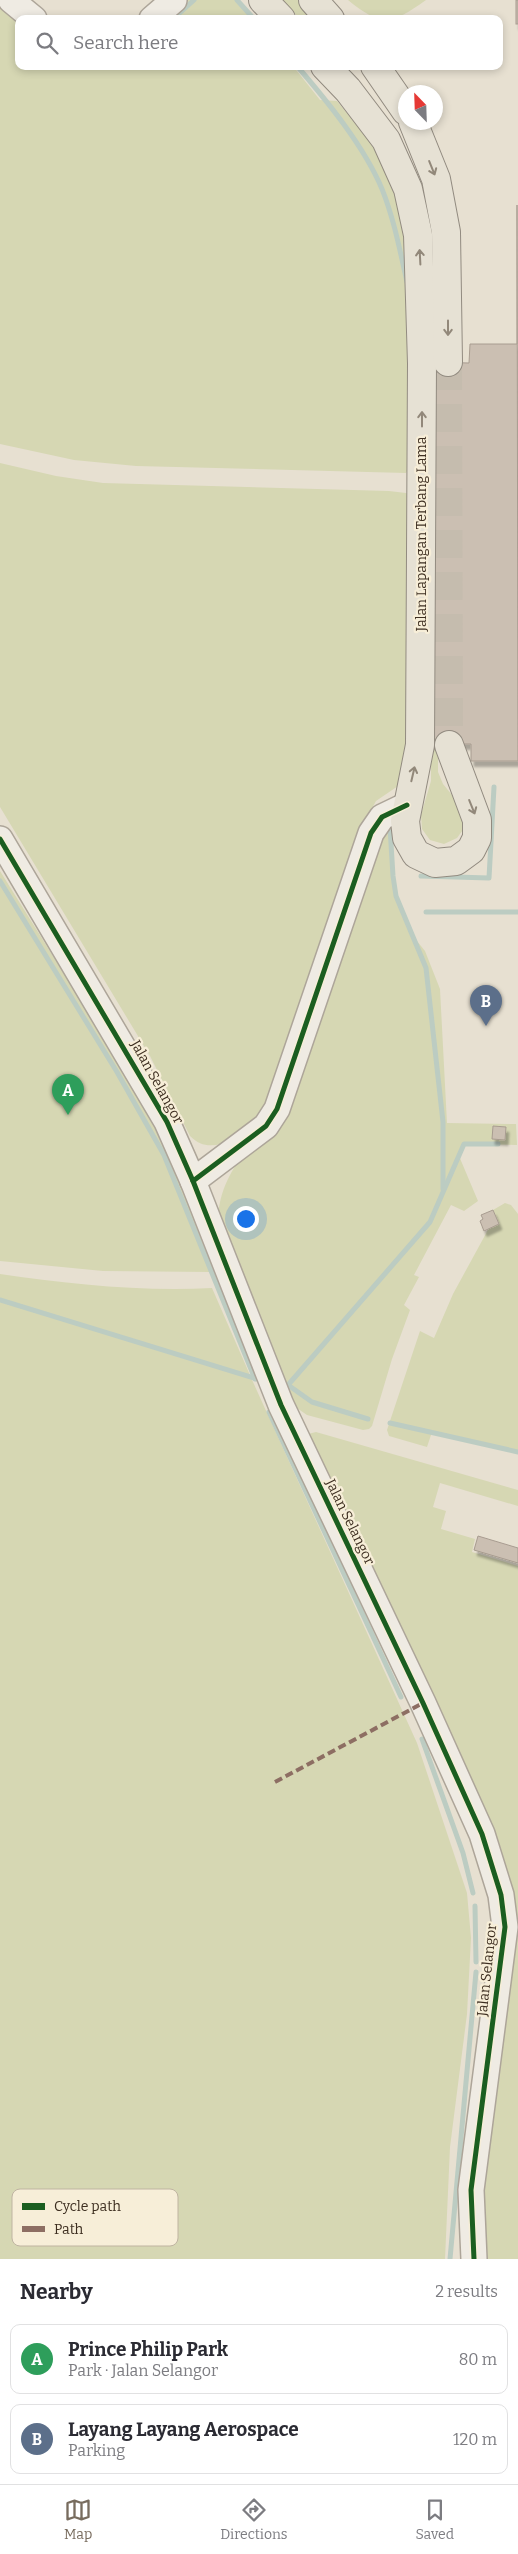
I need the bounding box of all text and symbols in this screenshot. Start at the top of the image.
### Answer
search box [15,15,503,70]
icon: search [33,29,61,57]
text: Search here [73,31,178,54]
north arrow [398,85,443,130]
one-way arrow [427,160,437,175]
one-way arrow [415,249,424,265]
one-way arrow [443,320,453,336]
one-way arrow [417,412,427,428]
street label: Jalan Lapangan Terbang Lama [413,436,430,632]
one-way arrow [409,766,418,782]
one-way arrow [467,799,477,814]
pin: B [470,985,502,1026]
street label: Jalan Selangor [126,1036,187,1127]
pin: A [52,1074,84,1115]
your location [233,1206,259,1232]
street label: Jalan Selangor [321,1475,378,1568]
street label: Jalan Selangor [474,1923,500,2018]
legend [12,2189,178,2246]
text: Cycle path [54,2198,121,2215]
text: Path [54,2221,84,2238]
text: Nearby [20,2279,93,2305]
text: 2 results [435,2282,498,2301]
text: Prince Philip Park [68,2338,228,2361]
text: A [31,2350,43,2369]
text: 80 m [459,2350,497,2369]
text: Park · Jalan Selangor [68,2361,218,2380]
text: Layang Layang Aerospace [68,2418,299,2441]
text: B [32,2430,42,2449]
text: 120 m [453,2430,497,2449]
text: Parking [68,2441,125,2460]
tab: Map [64,2496,92,2543]
tab: Directions [220,2496,288,2543]
tab: Saved [416,2496,454,2543]

